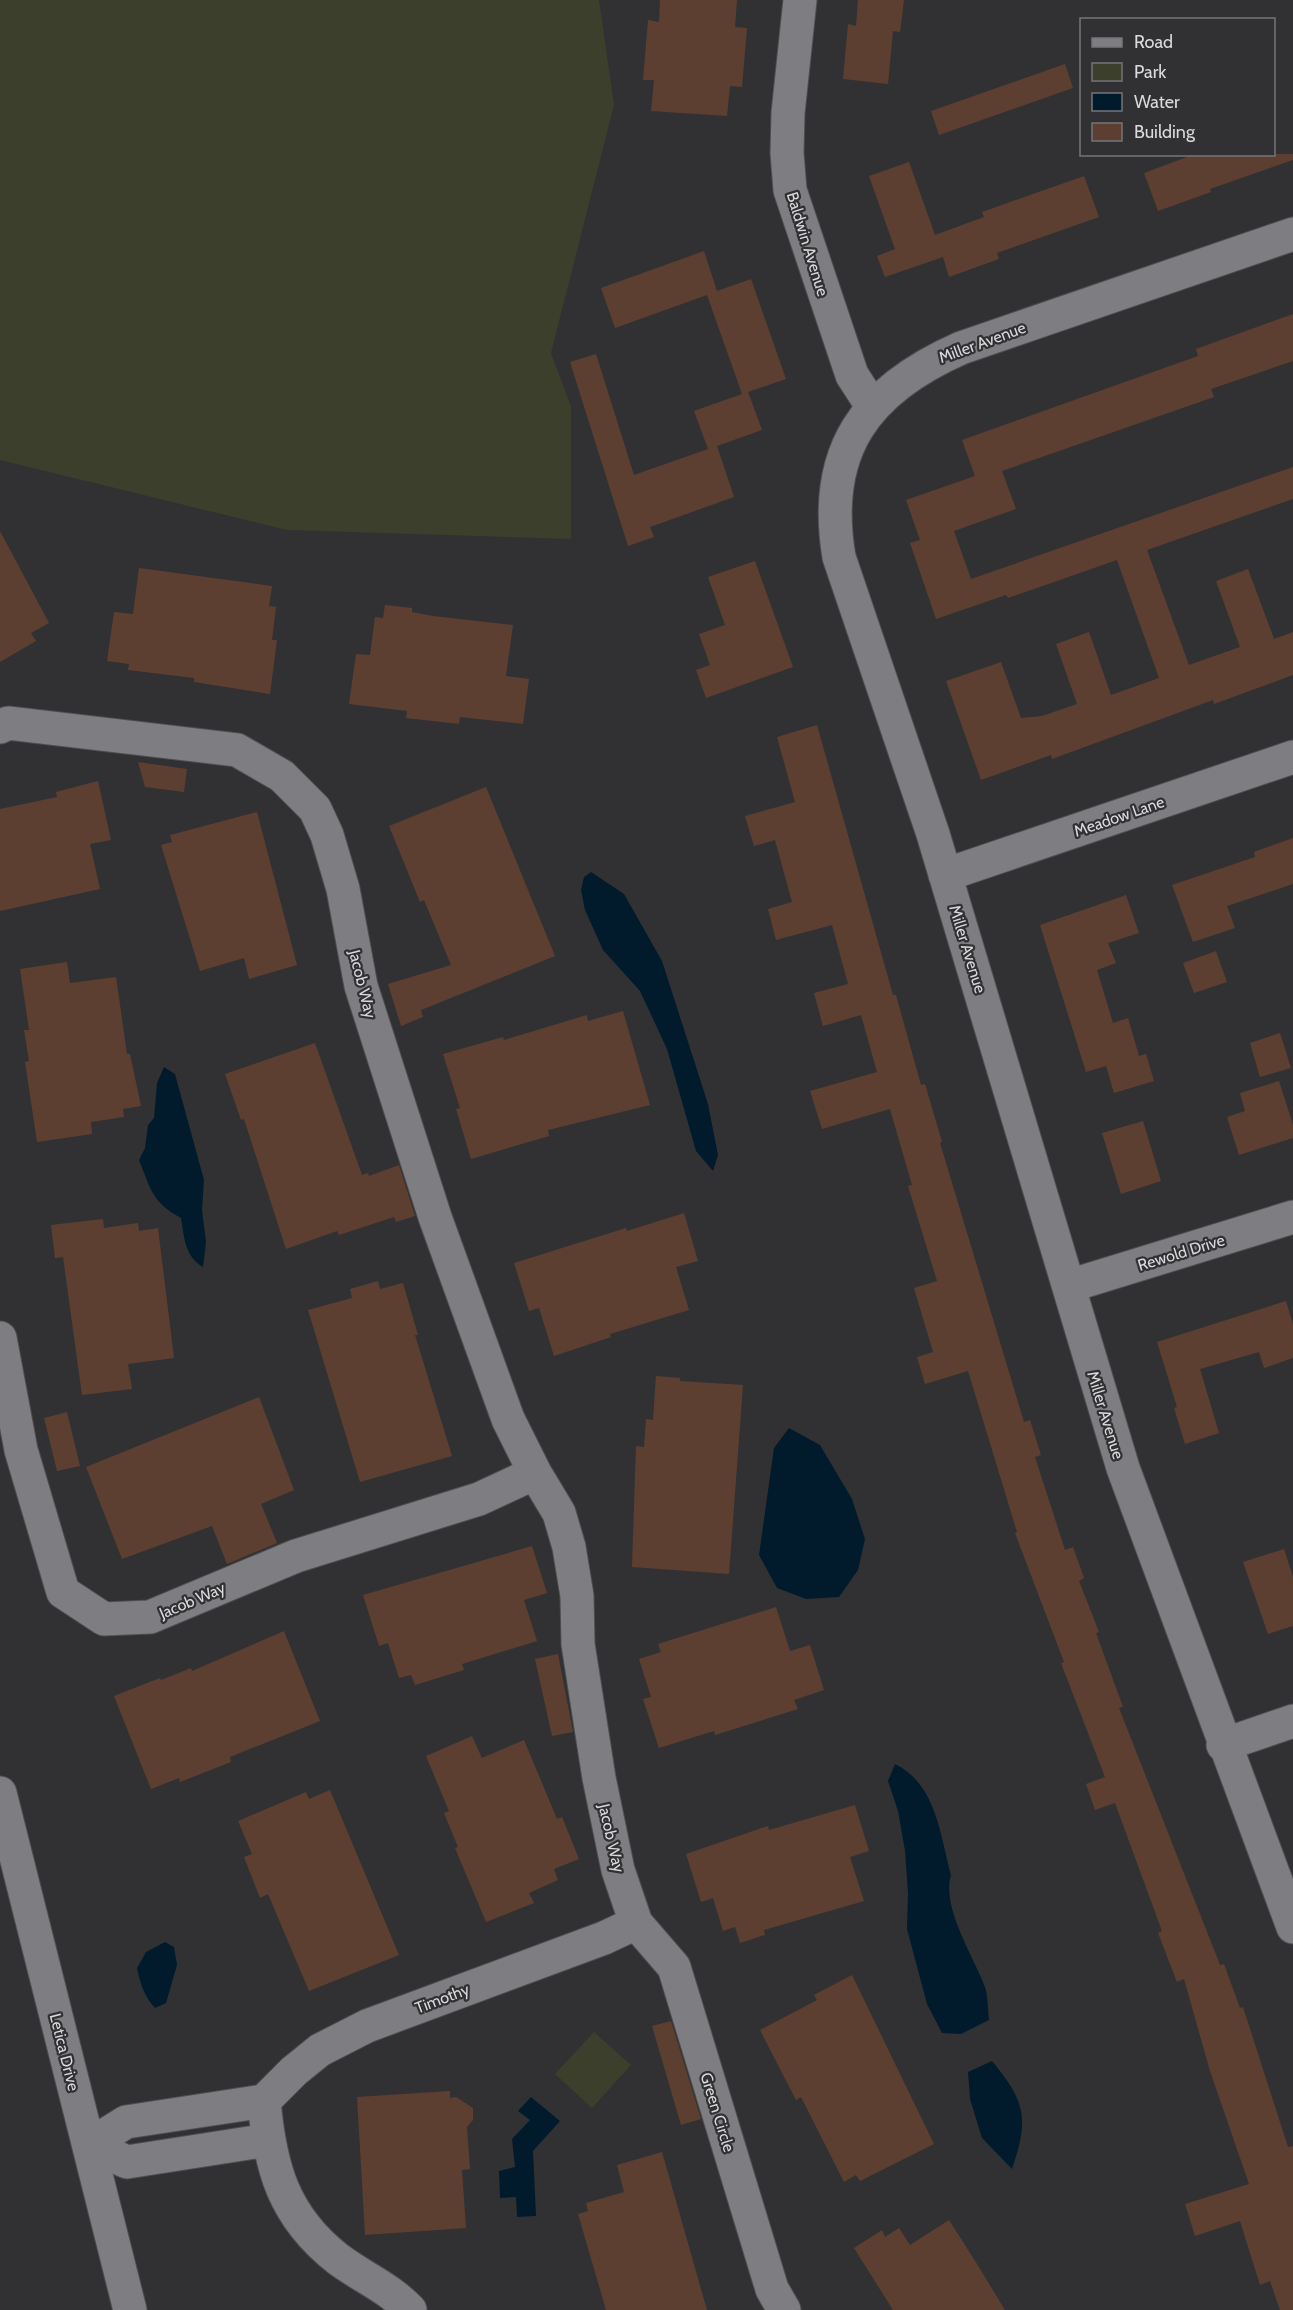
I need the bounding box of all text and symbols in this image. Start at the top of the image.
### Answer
legend [1080,18,1275,156]
text: Road [1134,31,1173,53]
text: Park [1134,61,1167,83]
text: Water [1134,91,1180,113]
text: Building [1134,121,1196,143]
street label: Baldwin Avenue [783,190,832,299]
street label: Miller Avenue [936,318,1028,367]
street label: Meadow Lane [1071,792,1167,841]
street label: Miller Avenue [945,903,990,996]
street label: Jacob Way [345,947,380,1020]
street label: Rewold Drive [1135,1230,1227,1275]
street label: Miller Avenue [1083,1369,1128,1462]
street label: Jacob Way [155,1578,228,1623]
street label: Jacob Way [594,1801,629,1874]
street label: Timothy [412,1979,472,2017]
street label: Letica Drive [46,2011,83,2093]
street label: Green Circle [696,2070,739,2154]

